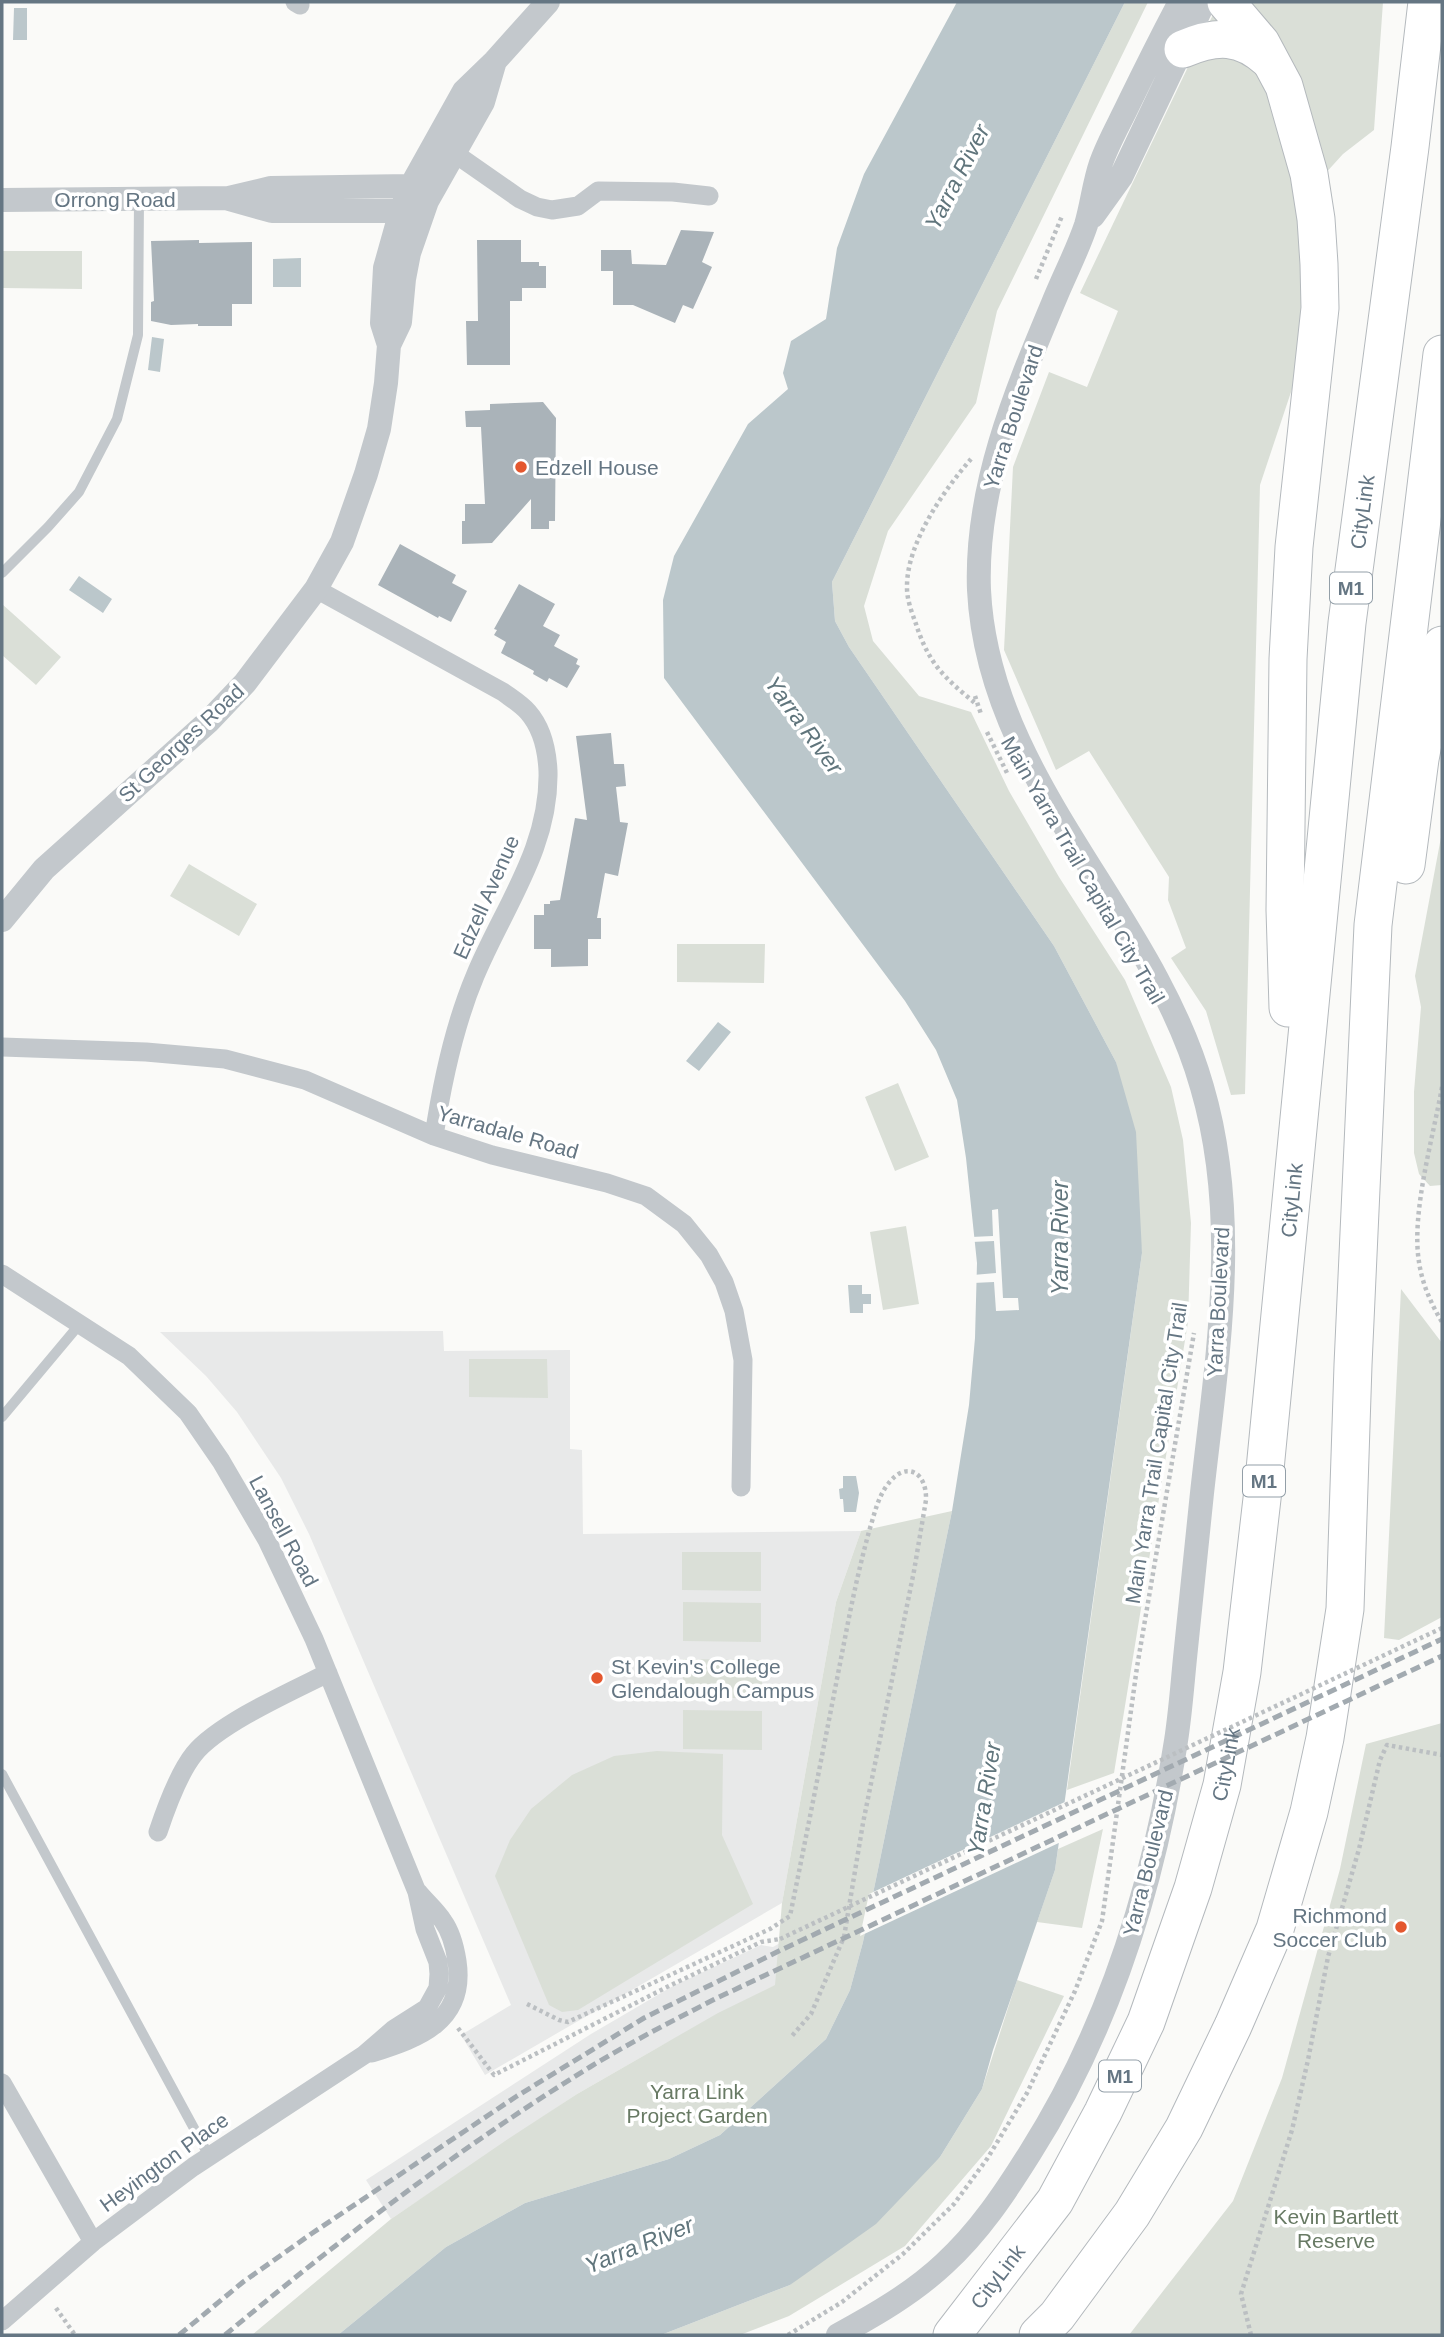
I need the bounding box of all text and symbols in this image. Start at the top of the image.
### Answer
water label: Yarra River [919,119,995,234]
street label: Orrong Road [54,188,176,211]
street label: Yarra Boulevard [979,342,1047,492]
place label: Edzell House [535,456,659,479]
marker: Edzell House [513,459,529,475]
street label: CityLink [1345,473,1378,550]
road number: M1 [1330,572,1372,604]
water label: Yarra River [760,671,849,780]
street label: St Georges Road [114,679,248,807]
street label: Main Yarra Trail Capital City Trail [997,732,1169,1008]
street label: Edzell Avenue [449,832,523,962]
street label: Yarradale Road [435,1101,581,1163]
street label: CityLink [1276,1161,1306,1239]
water label: Yarra River [1047,1179,1073,1295]
street label: Yarra Boulevard [1203,1226,1233,1378]
street label: Main Yarra Trail Capital City Trail [1121,1301,1191,1605]
road number: M1 [1243,1466,1285,1497]
street label: Lansell Road [245,1471,323,1591]
place label: St Kevin's College Glendalough Campus [611,1655,814,1702]
marker: St Kevin's College Glendalough Campus [589,1670,605,1686]
street label: CityLink [1207,1725,1244,1804]
water label: Yarra River [962,1739,1006,1858]
street label: Yarra Boulevard [1119,1787,1177,1939]
place label: Richmond Soccer Club [1273,1904,1387,1951]
marker: Richmond Soccer Club [1393,1919,1409,1935]
road number: M1 [1099,2060,1141,2092]
park label: Yarra Link Project Garden [626,2080,768,2127]
street label: Heyington Place [95,2108,233,2216]
park label: Kevin Bartlett Reserve [1274,2205,1399,2252]
water label: Yarra River [581,2211,698,2279]
street label: CityLink [965,2239,1029,2313]

